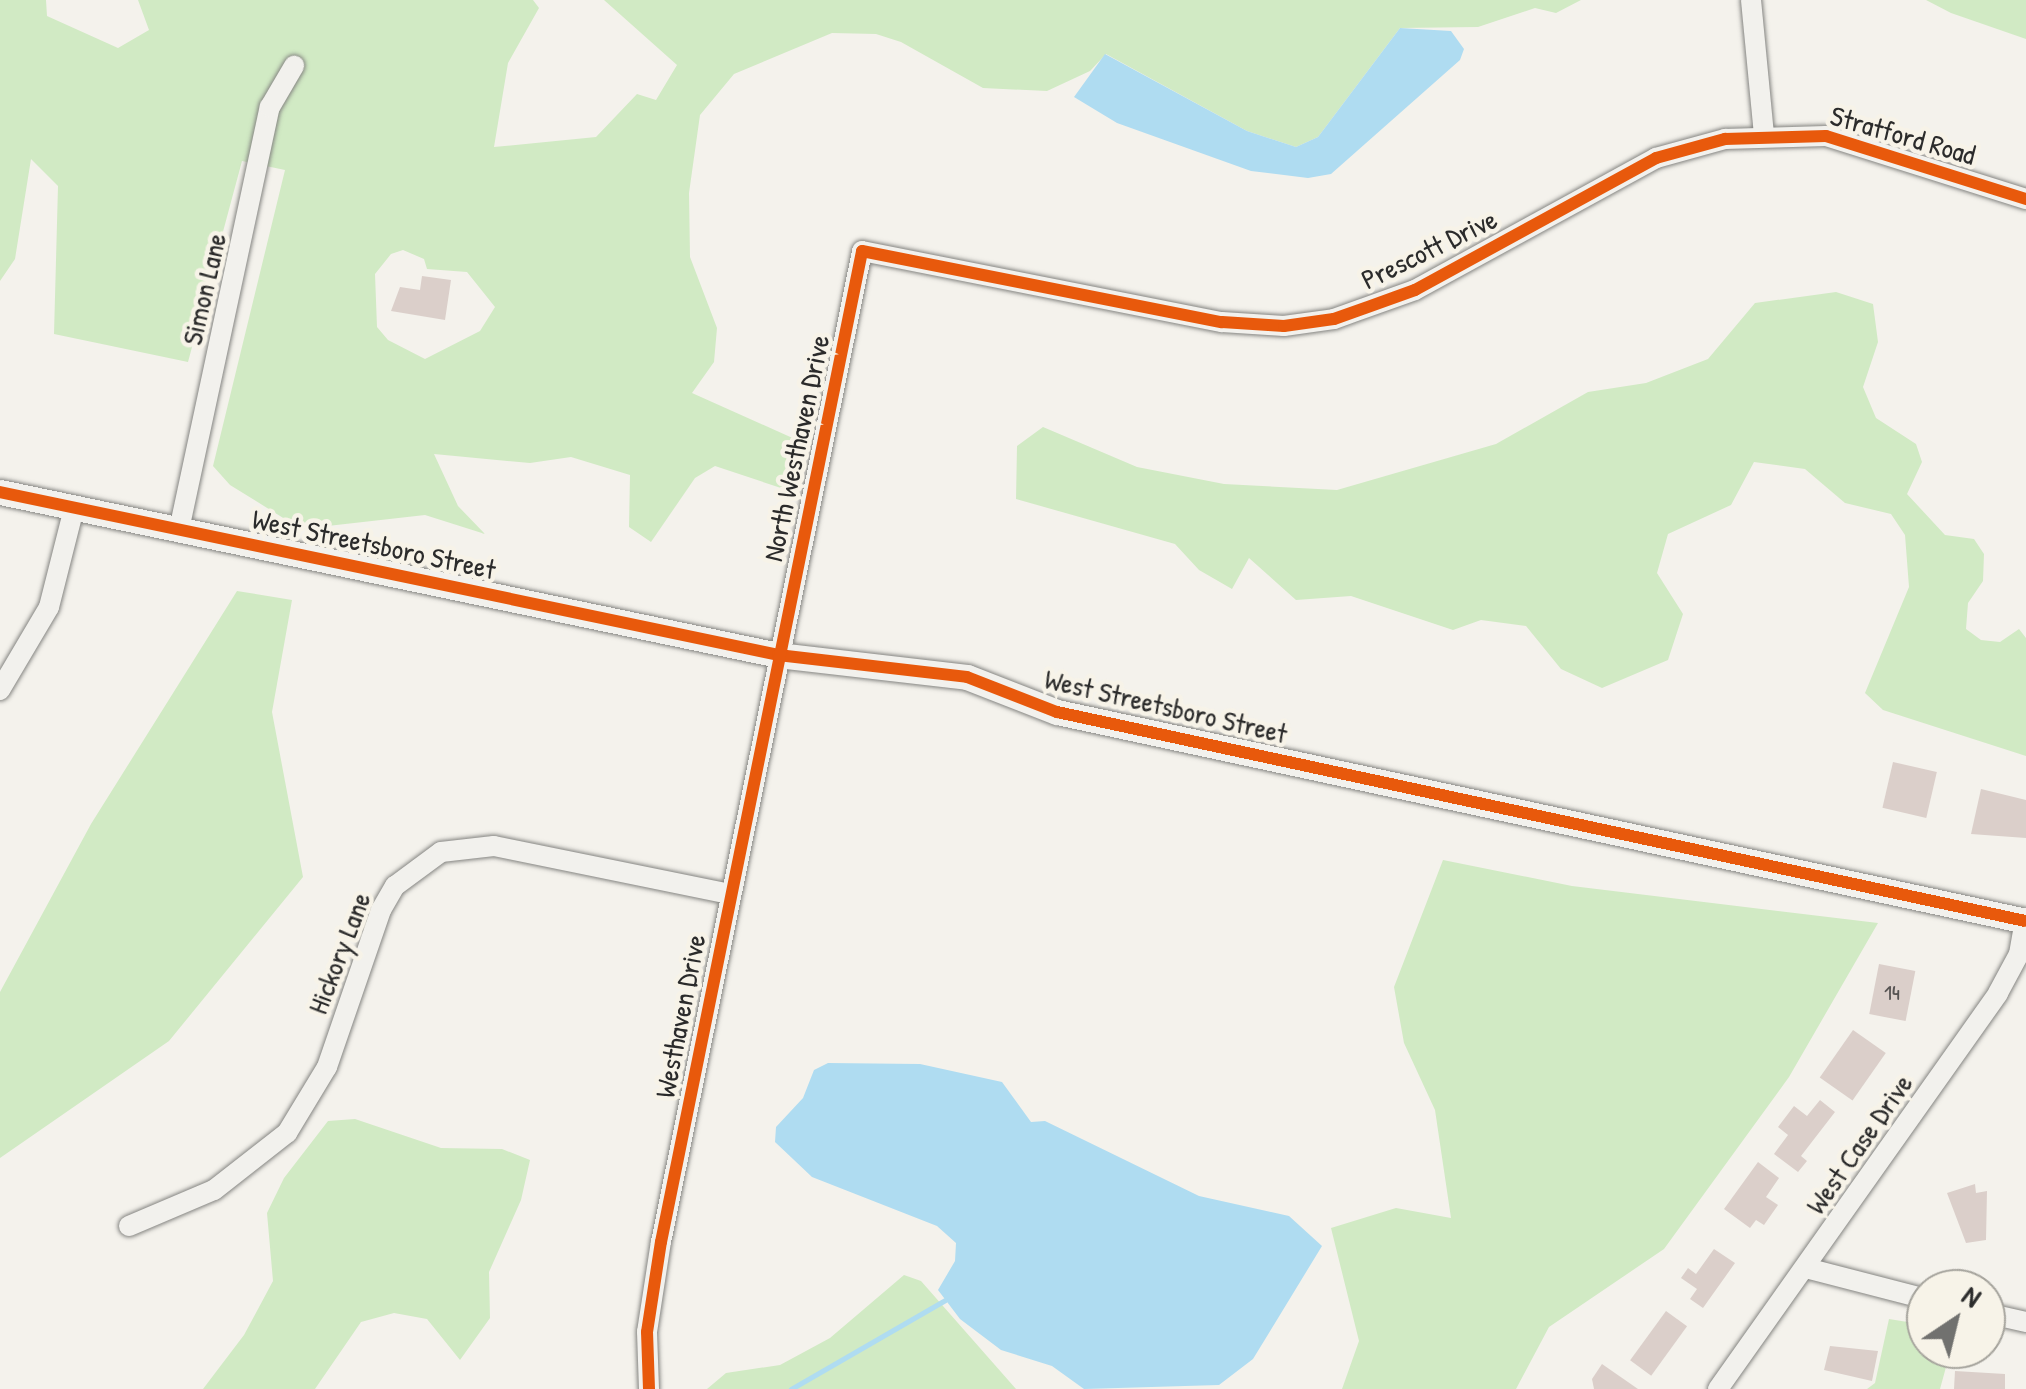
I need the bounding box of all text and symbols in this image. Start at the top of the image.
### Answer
street label: Stratford Road [1827,98,1979,172]
street label: Prescott Drive [1356,202,1502,296]
street label: Simon Lane [175,230,233,348]
street label: North Westhaven Drive [756,332,836,564]
street label: West Streetsboro Street [249,502,499,586]
street label: West Streetsboro Street [1042,662,1290,750]
street label: Hickory Lane [300,888,378,1018]
street label: Westhaven Drive [648,931,712,1101]
house number: 14 [1884,980,1900,1006]
street label: West Case Drive [1799,1068,1919,1220]
north arrow [1906,1269,2006,1369]
text: N [1955,1276,1989,1316]

